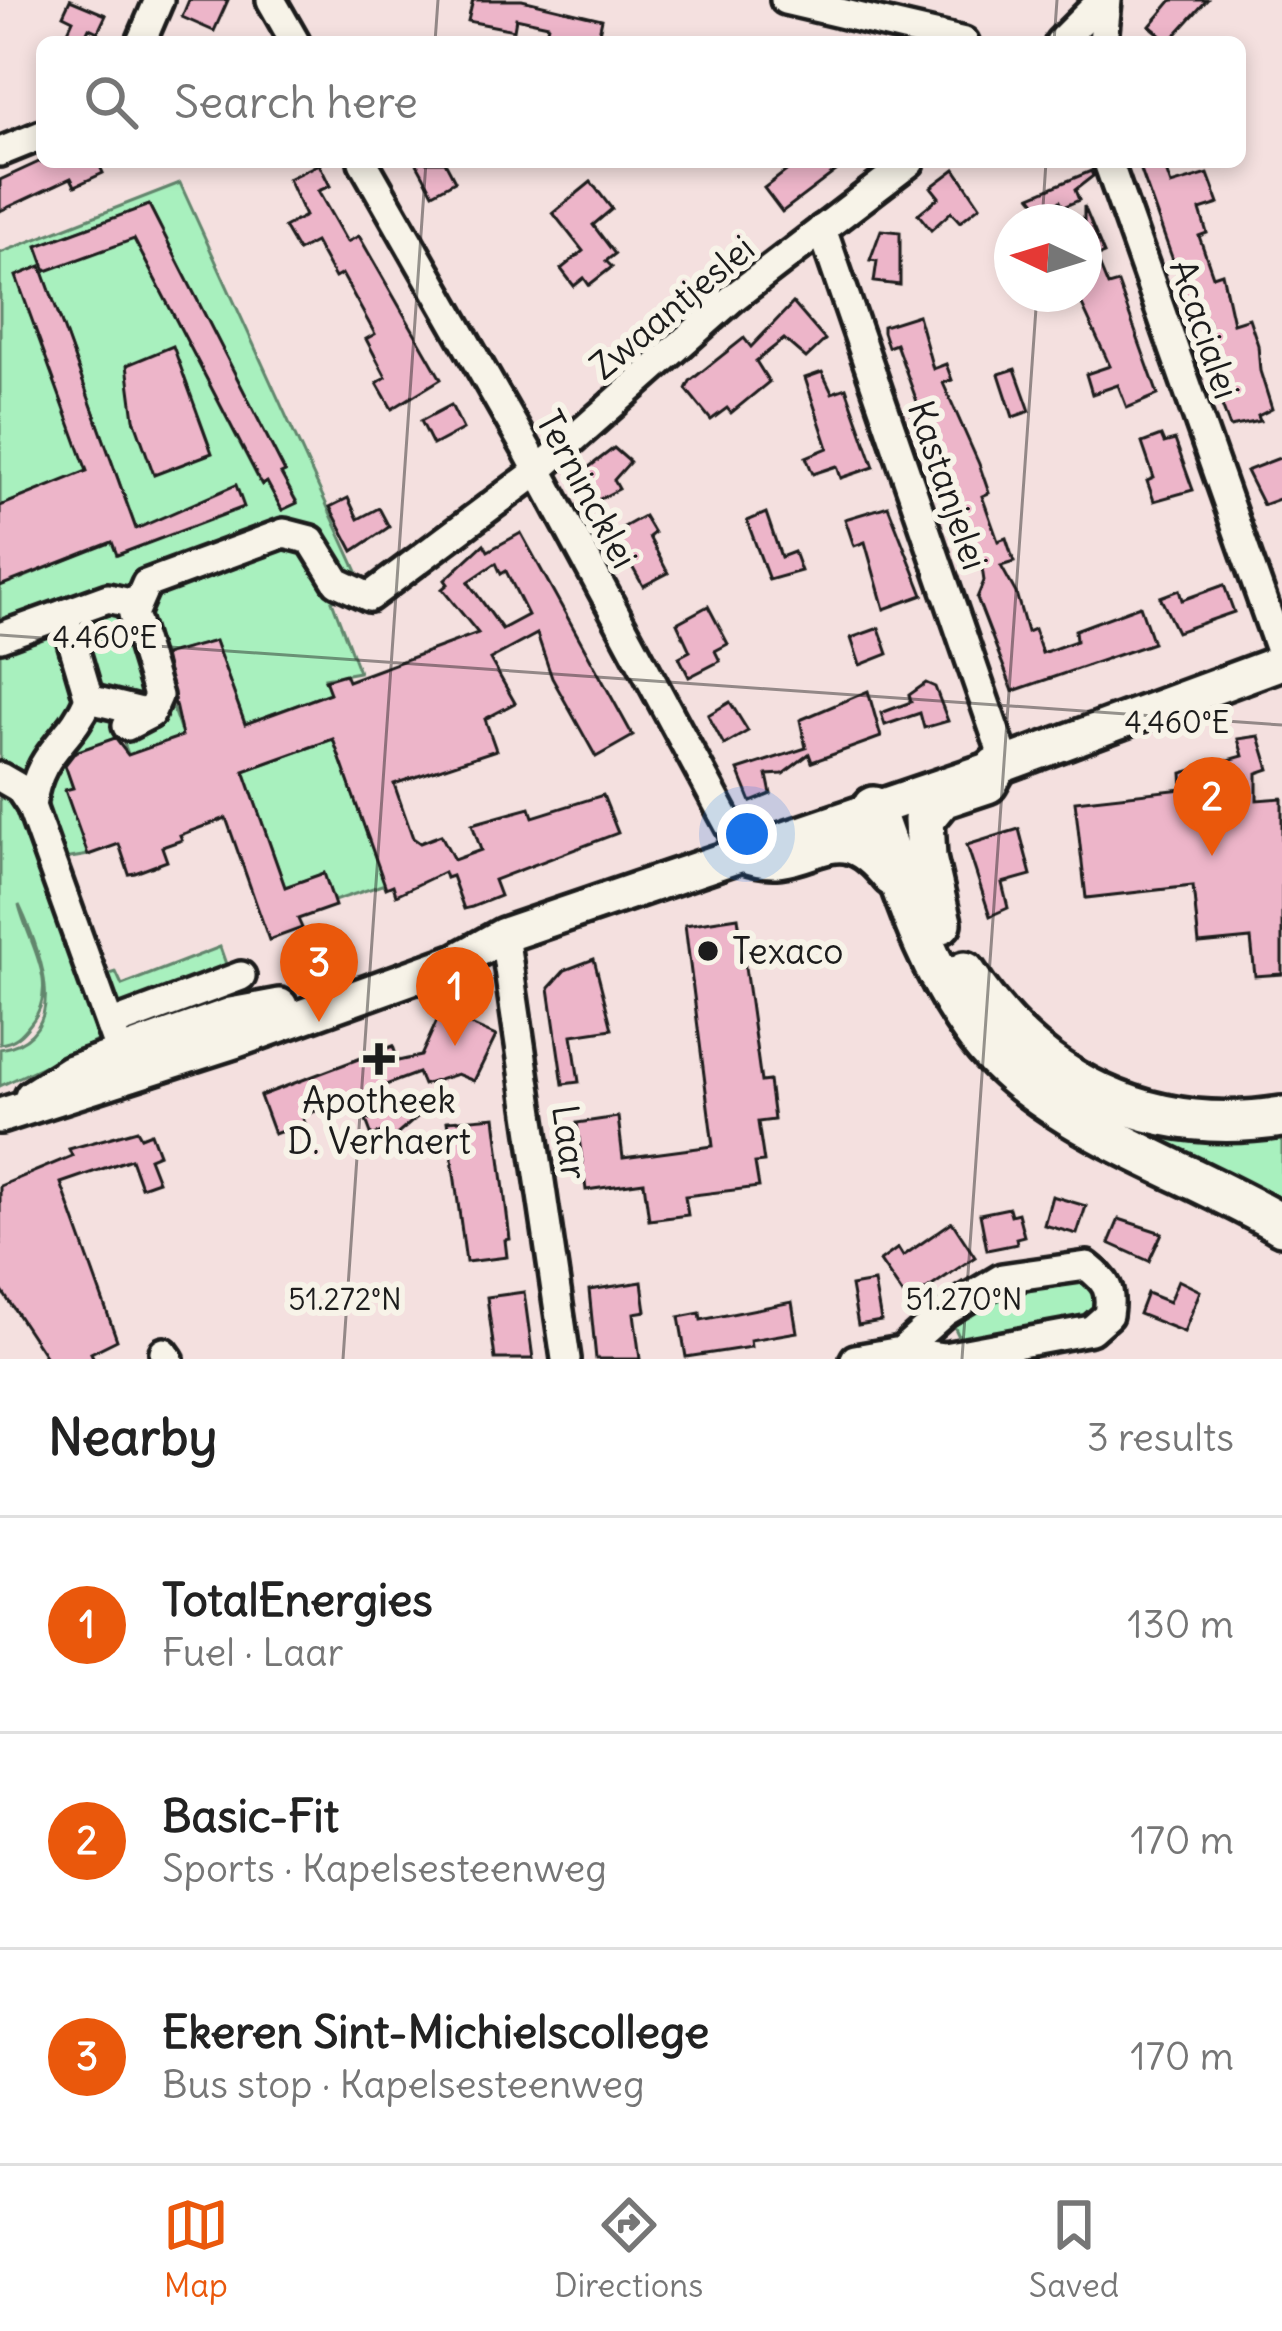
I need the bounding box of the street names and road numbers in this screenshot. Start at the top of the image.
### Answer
street label: Zwaantjeslei [581,226,764,389]
street label: Acacialei [1160,254,1249,405]
street label: Kastanjelei [898,395,997,575]
street label: Ternincklei [526,403,647,576]
street label: Laar [542,1102,597,1183]

